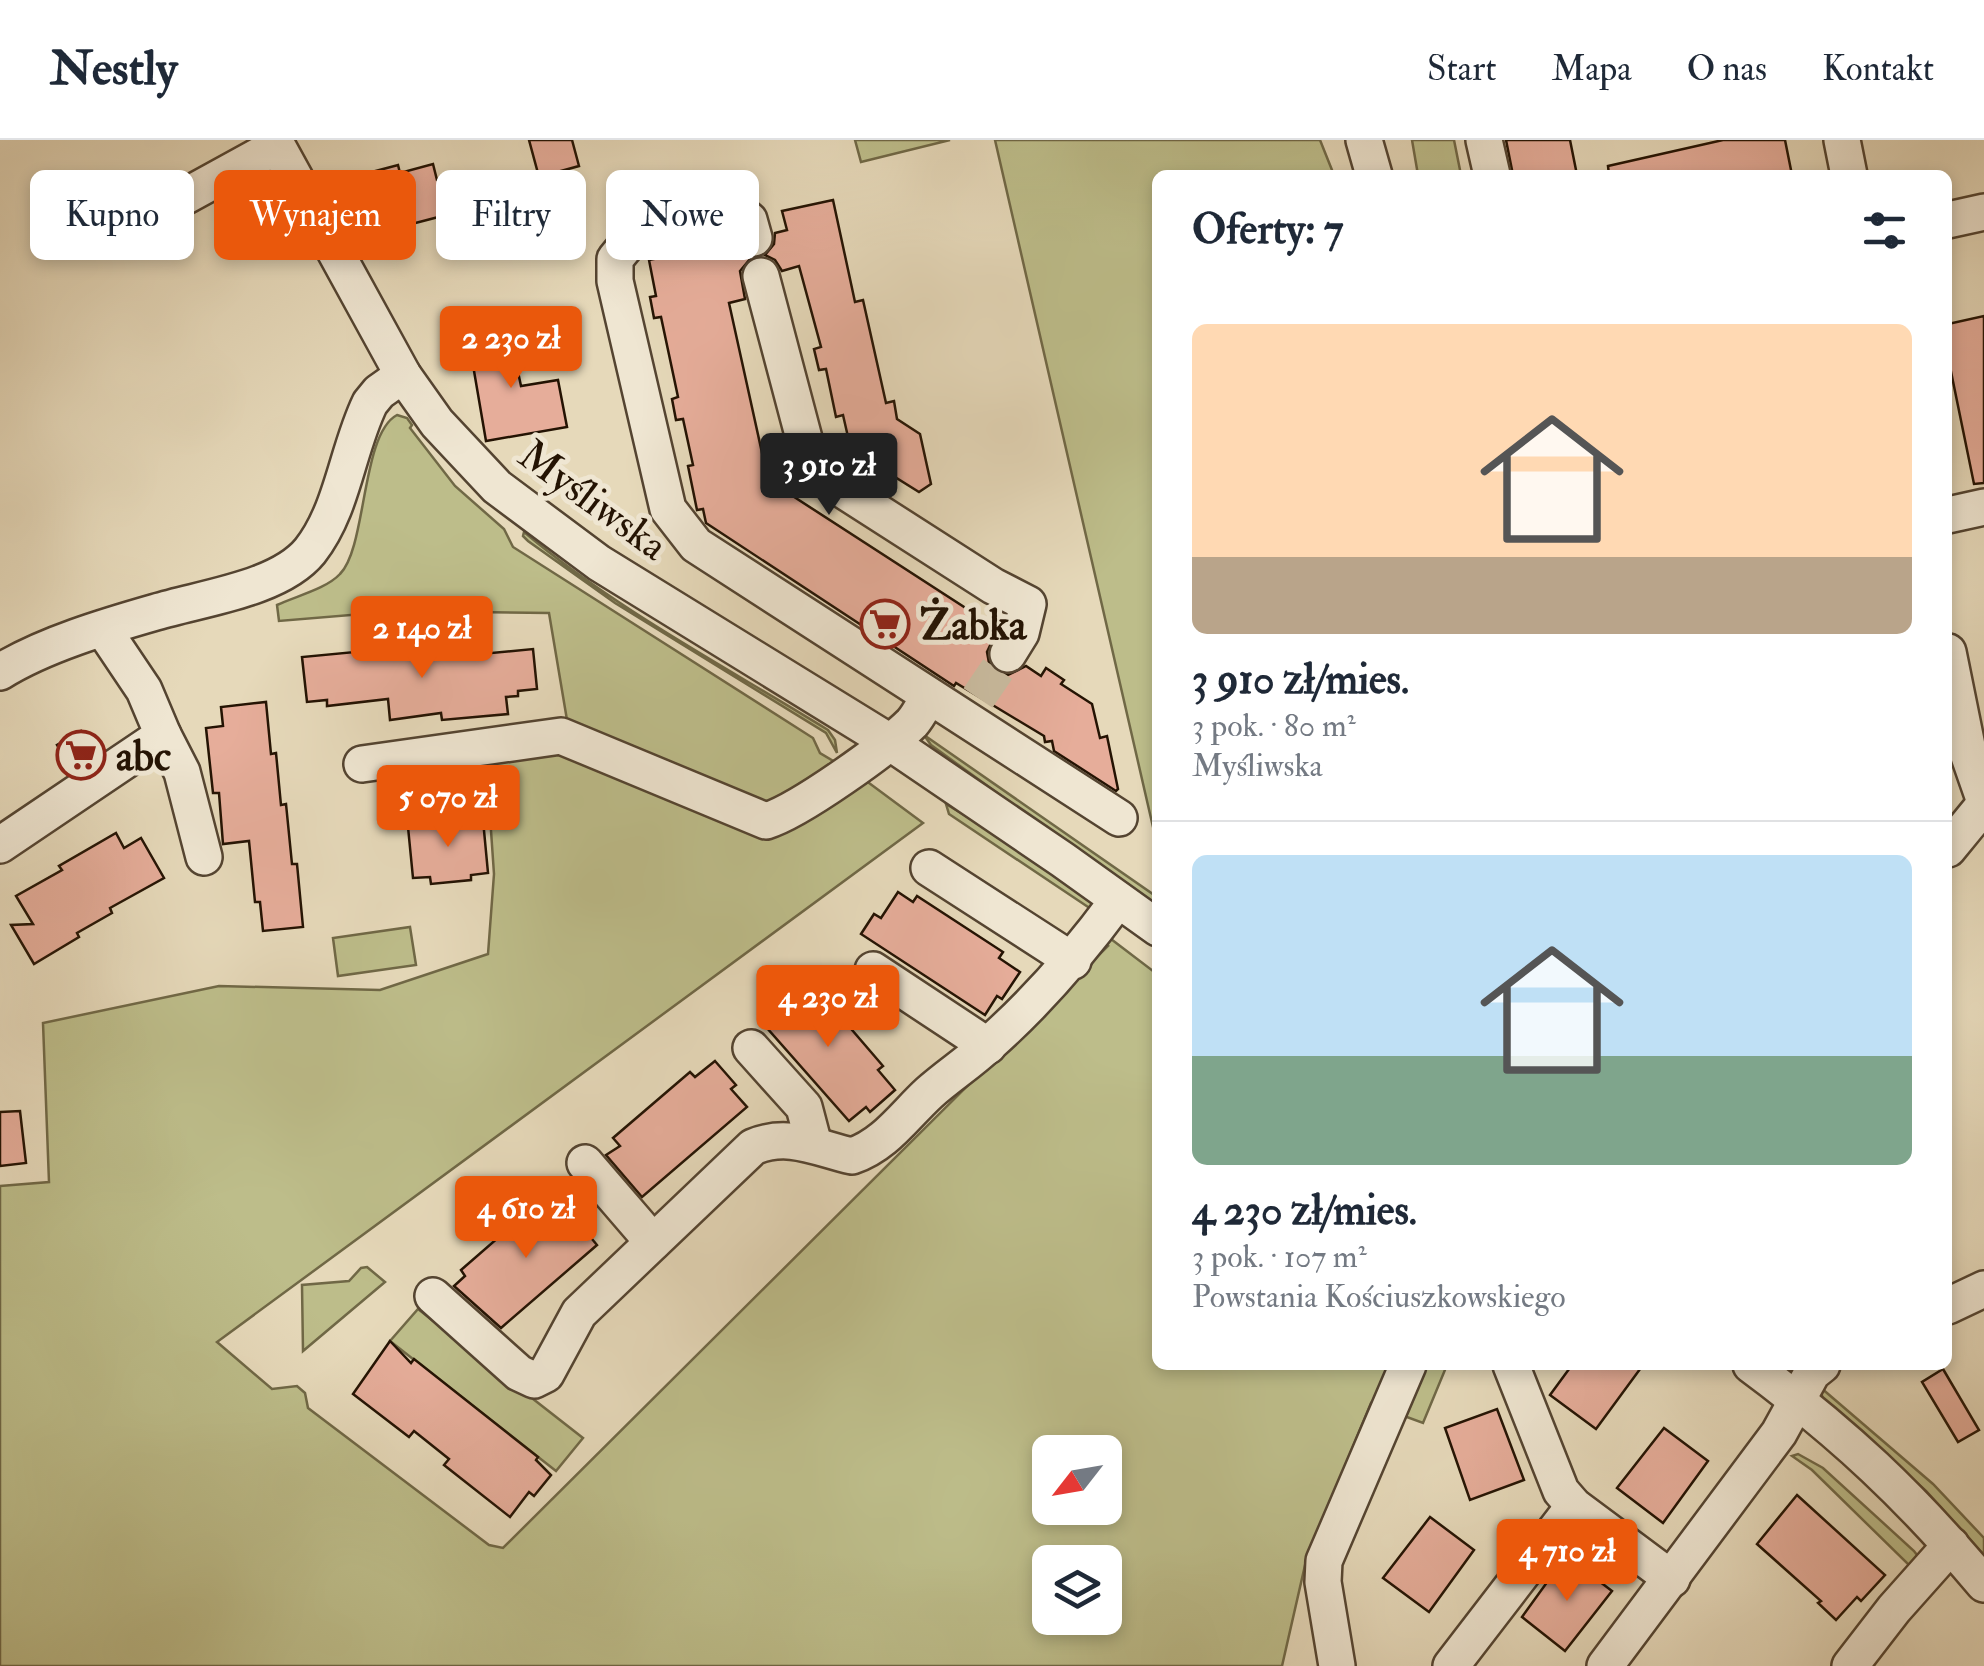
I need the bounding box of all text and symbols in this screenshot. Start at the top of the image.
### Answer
text: Nestly [50,39,177,99]
text: Start [1427,47,1497,91]
text: Mapa [1552,47,1632,91]
text: O nas [1687,47,1767,91]
text: Kontakt [1822,47,1934,91]
chip: Kupno [30,170,194,260]
chip: Wynajem [214,170,416,260]
chip: Filtry [436,170,586,260]
chip: Nowe [606,170,759,260]
icon: filters [1857,203,1912,258]
text: Oferty: 7 [1192,204,1343,256]
pin: 2 230 zł [408,306,614,391]
text: 2 230 zł [462,318,560,358]
icon: home [1462,389,1642,569]
street label: Myśliwska [508,429,678,572]
pin: 3 910 zł [726,433,932,518]
text: 3 910 zł [782,445,876,485]
pin: 2 140 zł [319,596,525,681]
place label: Żabka [920,597,1028,652]
supermarket icon: Żabka [859,598,911,650]
text: 2 140 zł [373,608,471,648]
text: 3 910 zł/mies. [1192,654,1409,706]
text: 3 pok. · 80 m² [1192,706,1356,746]
supermarket icon: abc [55,729,107,781]
place label: abc [116,731,171,783]
text: Myśliwska [1192,746,1323,786]
pin: 5 070 zł [345,765,551,850]
text: 5 070 zł [399,777,497,817]
icon: home [1462,920,1642,1100]
pin: 4 230 zł [725,965,931,1050]
text: 4 230 zł [778,977,878,1017]
pin: 4 610 zł [423,1176,629,1261]
text: 4 230 zł/mies. [1192,1185,1417,1237]
text: 4 610 zł [477,1188,575,1228]
text: 3 pok. · 107 m² [1192,1237,1367,1277]
text: Powstania Kościuszkowskiego [1192,1277,1566,1317]
north arrow [1032,1435,1122,1525]
map controls [1032,1435,1122,1635]
pin: 4 710 zł [1464,1519,1670,1604]
text: 4 710 zł [1519,1531,1615,1571]
button: layers [1032,1545,1122,1635]

